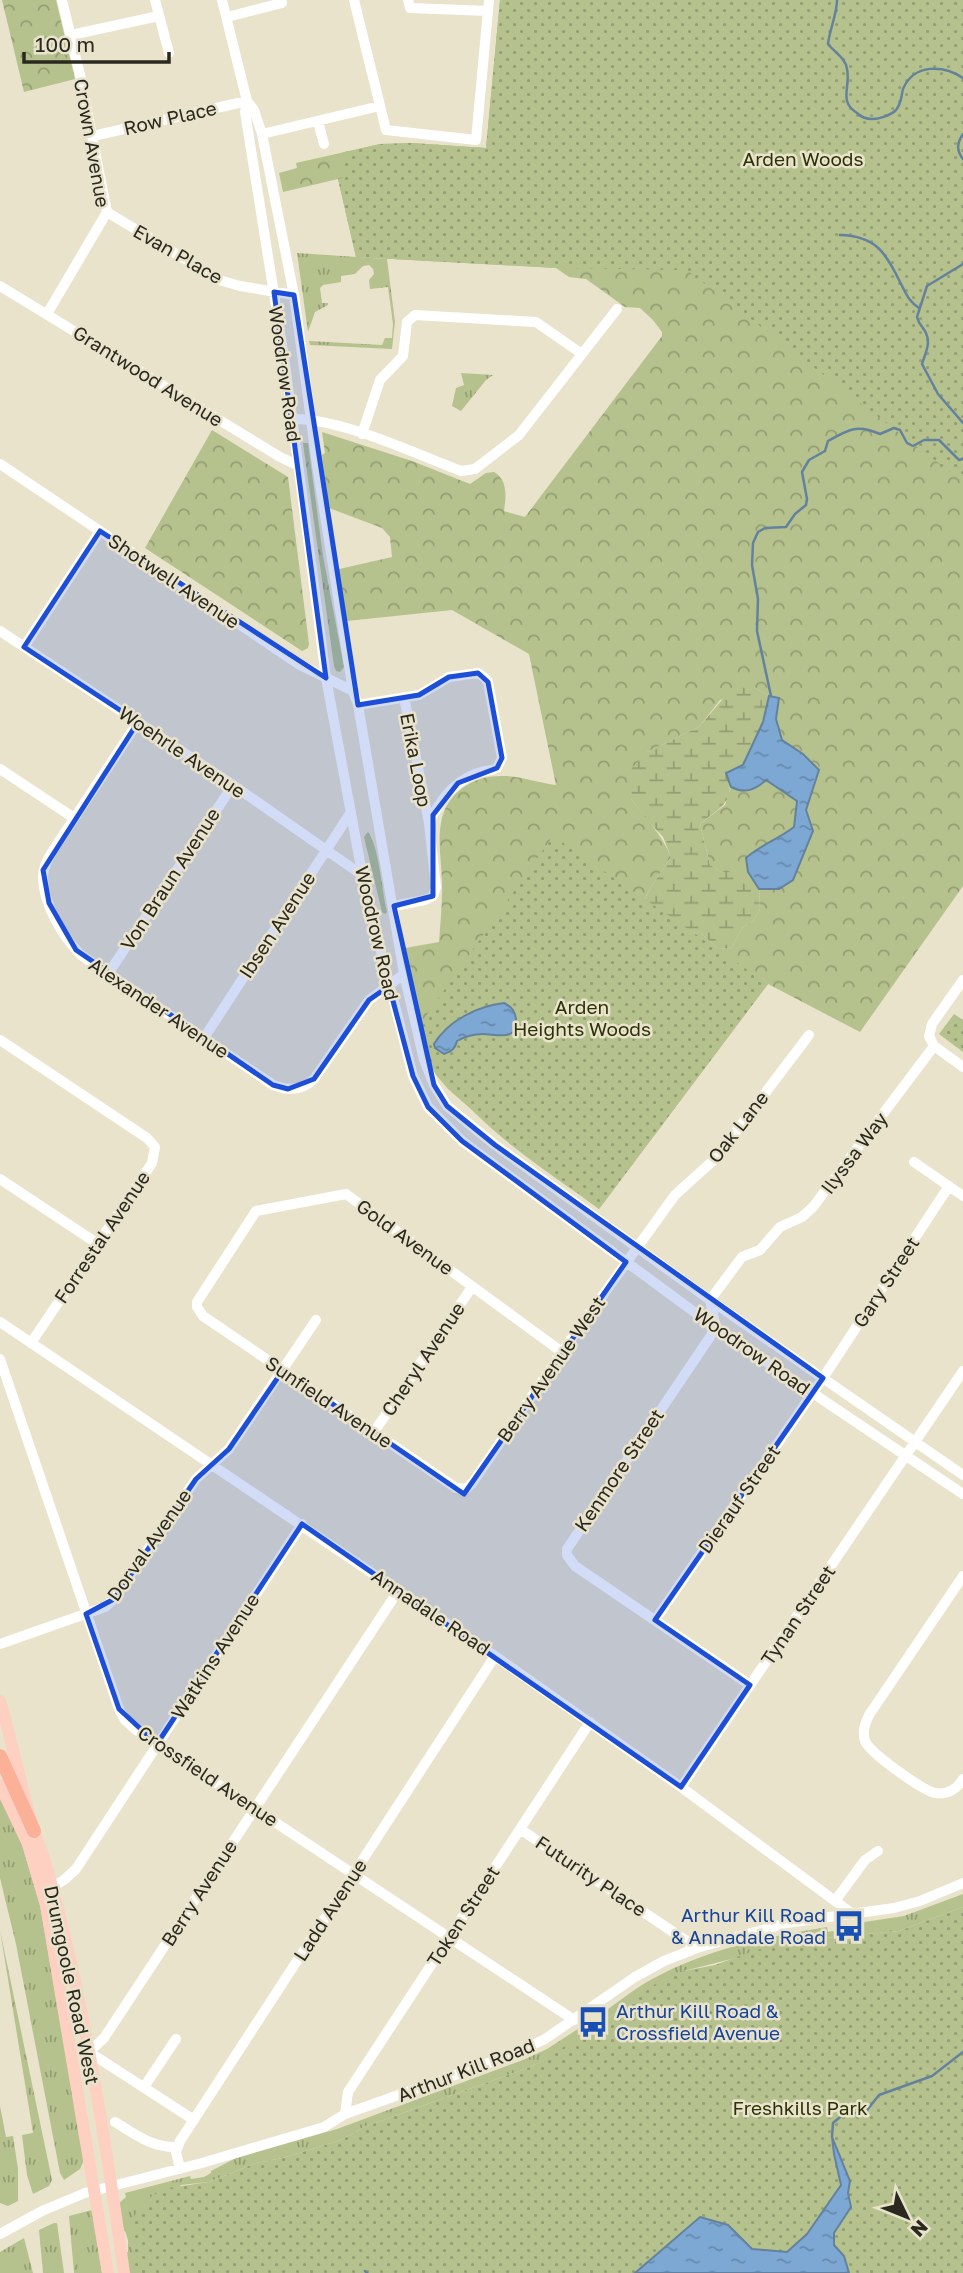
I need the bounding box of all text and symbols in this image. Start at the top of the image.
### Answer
scale bar [24,21,170,65]
text: 100 m [35,31,95,57]
street label: Crown Avenue [70,77,115,209]
street label: Row Place [121,96,219,139]
park label: Arden Woods [742,147,864,170]
street label: Evan Place [130,219,227,288]
street label: Woodrow Road [265,304,306,443]
street label: Grantwood Avenue [69,320,227,431]
street label: Shotwell Avenue [104,528,244,633]
street label: Woehrle Avenue [115,701,250,802]
street label: Erika Loop [396,711,437,809]
street label: Von Braun Avenue [115,803,224,954]
street label: Woodrow Road [351,864,404,1002]
street label: Ibsen Avenue [234,867,320,982]
street label: Alexander Avenue [85,952,233,1063]
park label: Arden Heights Woods [513,995,651,1040]
street label: Oak Lane [702,1086,773,1167]
street label: Ilyssa Way [815,1107,892,1198]
street label: Forrestal Avenue [49,1166,154,1307]
street label: Gold Avenue [352,1194,458,1279]
street label: Gary Street [848,1232,923,1331]
street label: Berry Avenue West [492,1291,609,1446]
street label: Cheryl Avenue [376,1298,469,1420]
street label: Woodrow Road [690,1302,815,1399]
street label: Sunfield Avenue [262,1351,397,1452]
street label: Kenmore Street [569,1404,668,1535]
street label: Dierauf Street [693,1440,784,1557]
street label: Dorval Avenue [101,1484,196,1605]
street label: Tynan Street [756,1560,840,1669]
street label: Annadale Road [368,1564,495,1660]
street label: Watkins Avenue [165,1589,264,1723]
street label: Crossfield Avenue [134,1720,283,1831]
street label: Futurity Place [532,1830,651,1921]
street label: Berry Avenue [156,1835,241,1950]
street label: Ladd Avenue [288,1854,371,1965]
street label: Token Street [421,1861,504,1970]
street label: Drumgoole Road West [40,1883,105,2086]
place label: Arthur Kill Road & Annadale Road [671,1903,826,1948]
bus stop icon: Arthur Kill Road & Annadale Road [832,1909,866,1943]
place label: Arthur Kill Road & Crossfield Avenue [616,1999,780,2044]
bus stop icon: Arthur Kill Road & Crossfield Avenue [576,2005,610,2039]
street label: Arthur Kill Road [394,2033,538,2106]
park label: Freshkills Park [732,2096,868,2119]
north arrow [872,2182,942,2252]
text: N [906,2216,933,2242]

